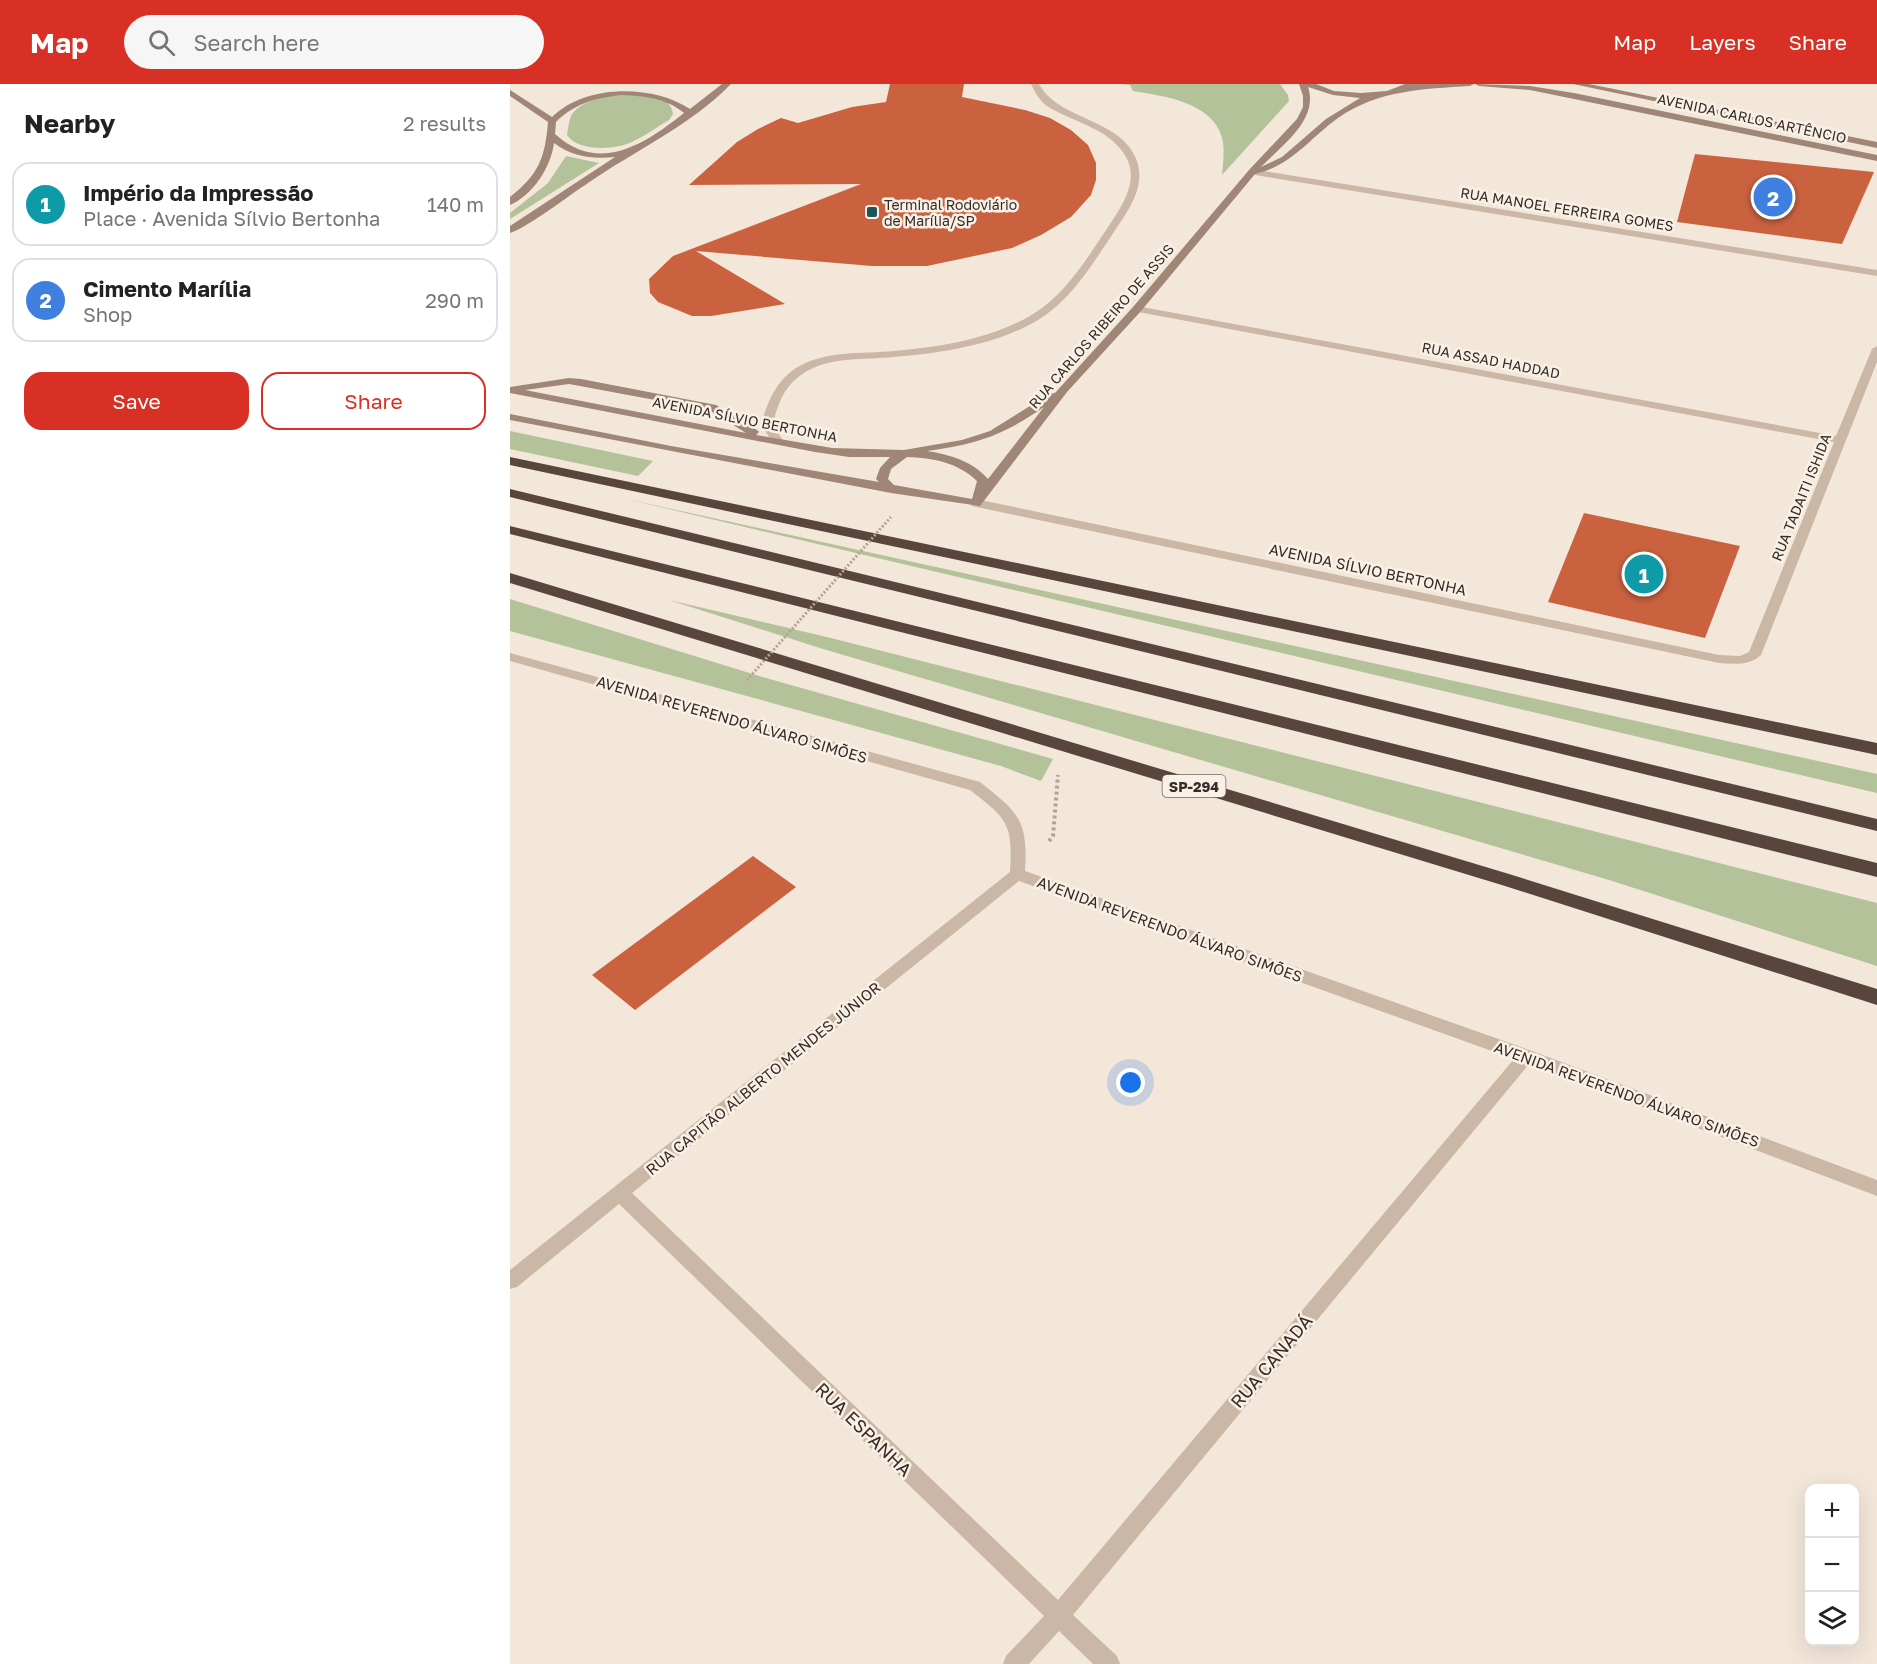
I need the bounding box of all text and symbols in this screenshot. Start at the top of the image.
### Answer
search box [124,15,544,69]
text: Map [30,26,88,59]
icon: search [145,26,178,59]
text: Search here [193,29,319,56]
text: Map [1613,29,1656,55]
text: Layers [1689,29,1756,55]
text: Share [1789,29,1847,55]
street label: AVENIDA CARLOS ARTÊNCIO [1656,90,1848,146]
text: Nearby [24,108,115,139]
text: 2 results [403,111,486,135]
pin: 2 [1754,174,1792,220]
text: Império da Impressão [83,179,313,206]
street label: RUA MANOEL FERREIRA GOMES [1459,184,1675,234]
text: 1 [40,192,51,216]
text: 140 m [427,192,484,216]
place label: Terminal Rodoviário de Marília/SP [884,196,1017,229]
marker: Terminal Rodoviário de Marília/SP [865,205,879,219]
text: Place · Avenida Sílvio Bertonha [83,206,380,230]
street label: RUA CARLOS RIBEIRO DE ASSIS [1025,240,1177,412]
text: Cimento Marília [83,275,251,302]
text: 2 [39,288,52,312]
text: 290 m [425,288,484,312]
text: Shop [83,302,132,326]
street label: RUA ASSAD HADDAD [1421,338,1561,382]
button: Save [24,372,249,430]
button: Share [261,372,486,430]
street label: AVENIDA SÍLVIO BERTONHA [651,393,839,445]
street label: RUA TADAITI ISHIDA [1768,430,1835,563]
street label: AVENIDA SÍLVIO BERTONHA [1268,539,1468,599]
pin: 1 [1624,552,1664,596]
street label: AVENIDA REVERENDO ÁLVARO SIMÕES [595,672,869,766]
road number: SP-294 [1162,775,1226,797]
street label: AVENIDA REVERENDO ÁLVARO SIMÕES [1035,873,1305,985]
street label: RUA CAPITÃO ALBERTO MENDES JÚNIOR [642,978,884,1178]
street label: AVENIDA REVERENDO ÁLVARO SIMÕES [1492,1038,1762,1150]
your location [1116,1068,1145,1097]
street label: RUA CANADÁ [1226,1310,1316,1412]
street label: RUA ESPANHA [811,1377,917,1481]
map controls [1805,1484,1859,1646]
button: + [1805,1484,1859,1538]
button: − [1805,1538,1859,1592]
button: layers [1805,1592,1859,1646]

